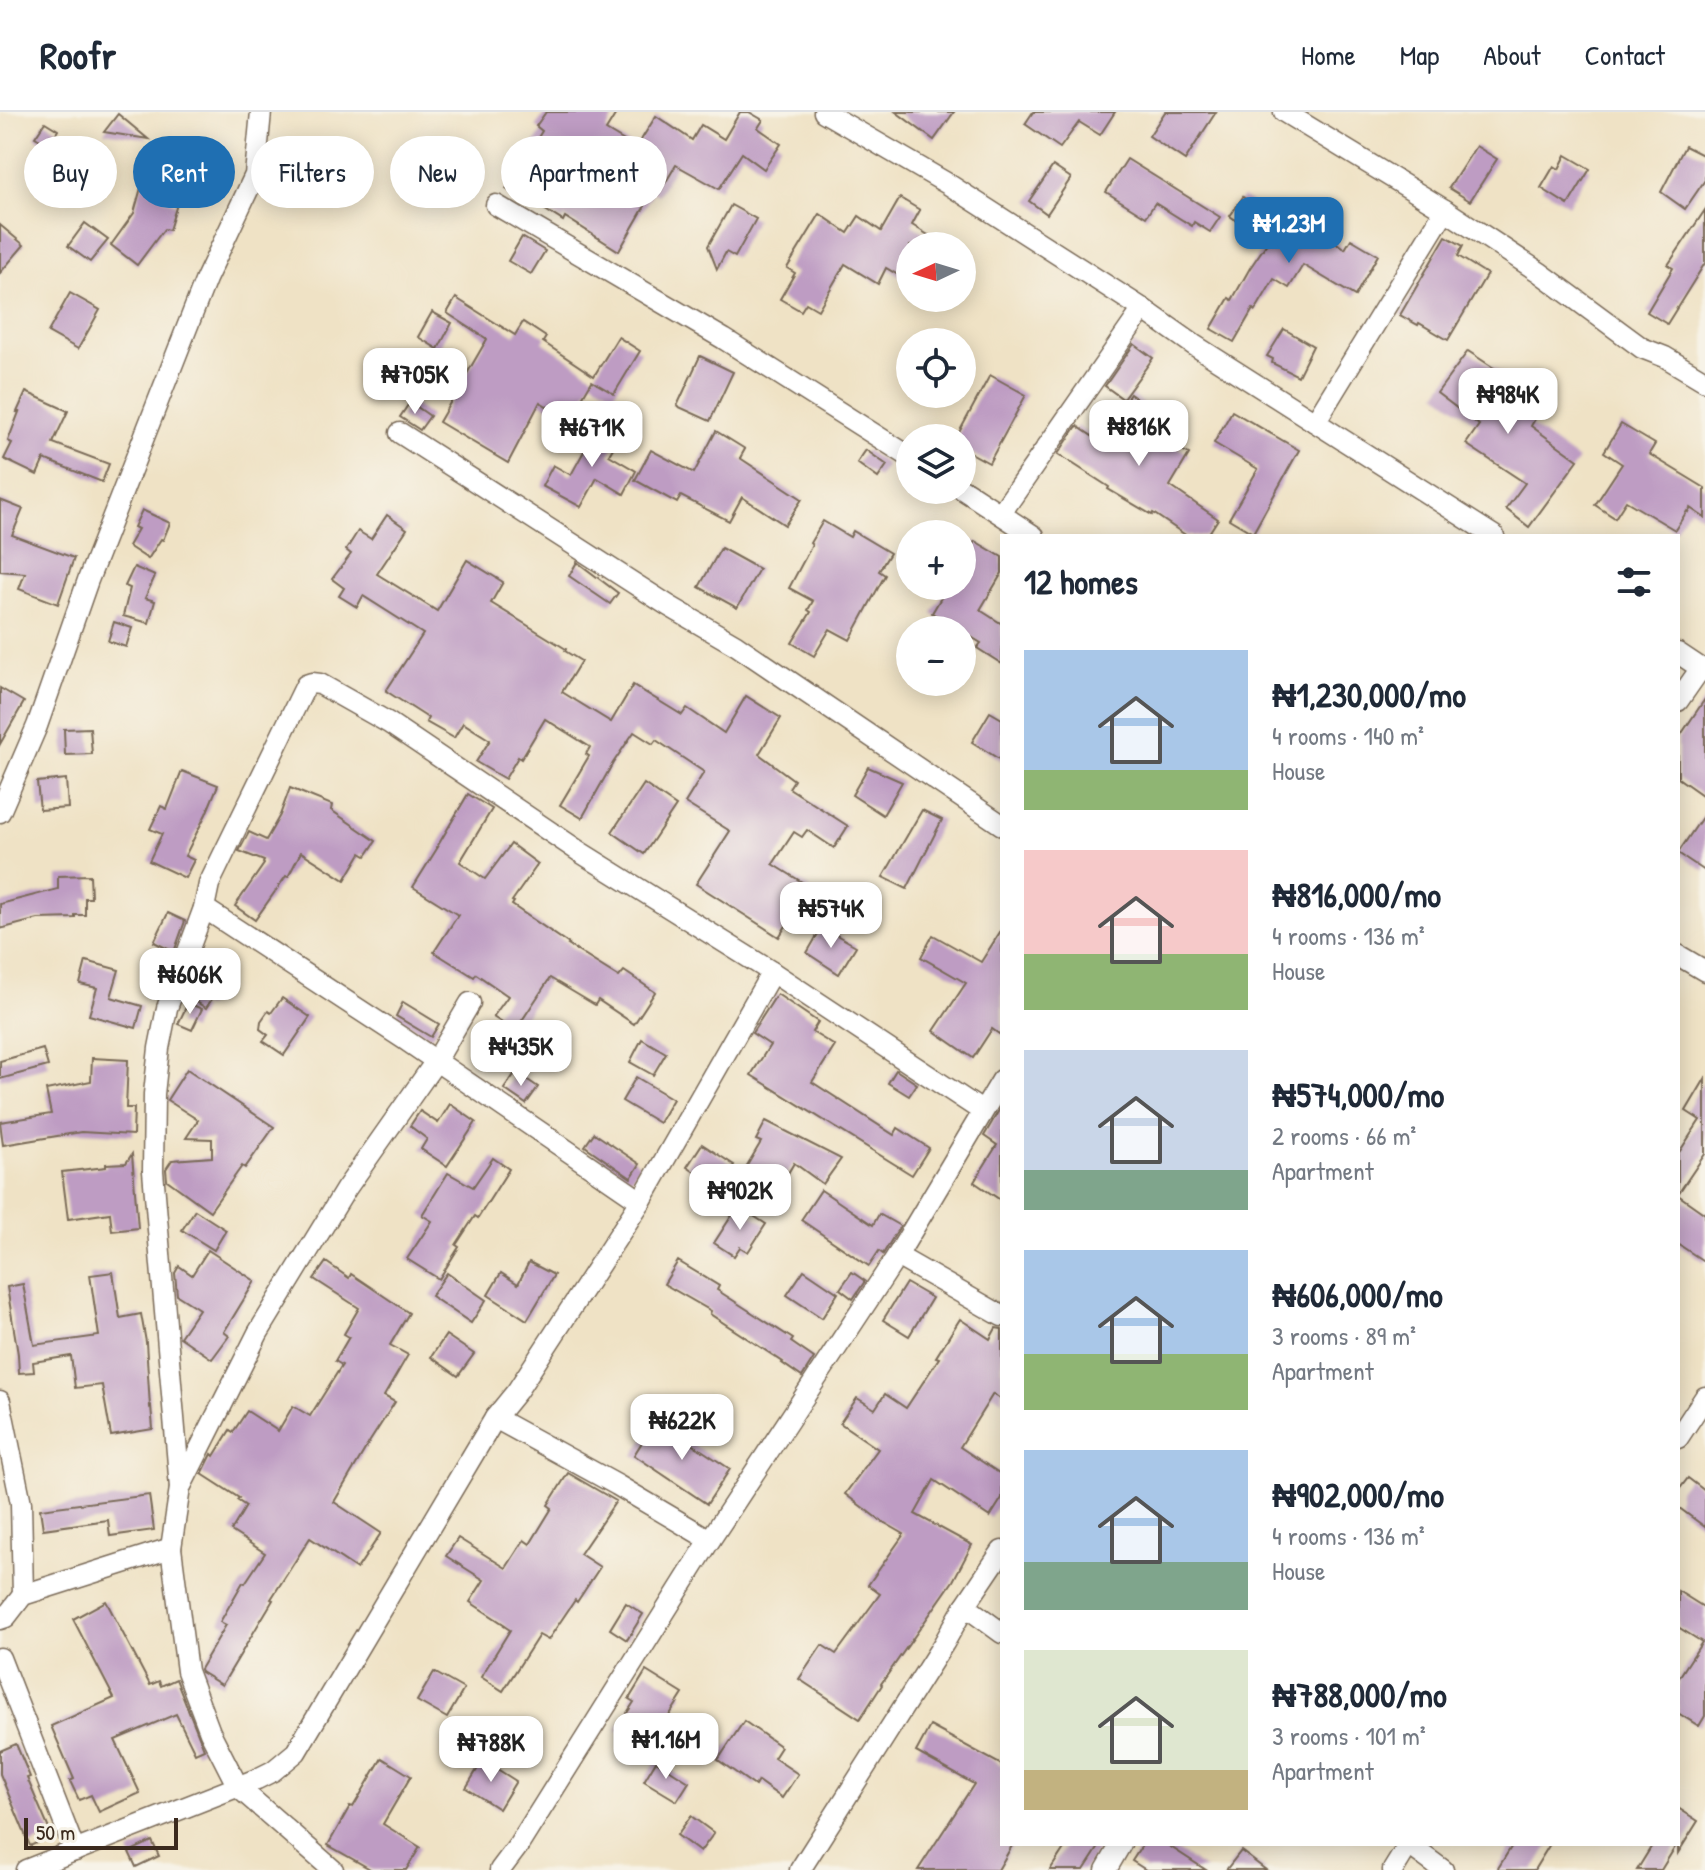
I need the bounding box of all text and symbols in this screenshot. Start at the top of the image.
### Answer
text: Roofr [40,29,116,81]
text: Home [1301,36,1356,74]
text: Map [1400,36,1439,74]
text: About [1483,36,1541,74]
text: Contact [1585,36,1665,74]
chip: Buy [24,136,117,208]
chip: Rent [133,136,235,208]
chip: Filters [251,136,374,208]
chip: New [390,136,485,208]
chip: Apartment [501,136,667,208]
pin: ₦1.23M [1224,197,1354,265]
text: ₦1.23M [1252,205,1326,240]
north arrow [896,232,976,312]
map controls [896,232,976,696]
button: locate [896,328,976,408]
pin: ₦705K [359,348,471,416]
text: ₦705K [381,356,449,391]
pin: ₦984K [1452,368,1564,436]
text: ₦984K [1477,376,1539,411]
pin: ₦816K [1083,400,1195,468]
pin: ₦671K [536,401,648,469]
text: ₦816K [1107,408,1171,443]
text: ₦671K [559,409,625,444]
button: layers [896,424,976,504]
button: + [896,520,976,600]
text: 12 homes [1024,559,1138,605]
icon: filters [1612,560,1656,604]
button: − [896,616,976,696]
text: ₦1,230,000/mo [1272,672,1466,718]
icon: home [1088,682,1184,778]
text: 4 rooms · 140 m² [1272,718,1424,753]
text: House [1272,753,1325,788]
text: ₦816,000/mo [1272,872,1441,918]
pin: ₦574K [775,882,887,950]
icon: home [1088,882,1184,978]
text: ₦574K [798,890,864,925]
text: 4 rooms · 136 m² [1272,918,1425,953]
pin: ₦606K [134,948,246,1016]
text: House [1272,953,1325,988]
text: ₦606K [158,956,222,991]
pin: ₦435K [465,1020,577,1088]
text: ₦435K [489,1028,553,1063]
text: ₦574,000/mo [1272,1072,1444,1118]
icon: home [1088,1082,1184,1178]
text: 2 rooms · 66 m² [1272,1118,1416,1153]
text: Apartment [1272,1153,1374,1188]
pin: ₦902K [684,1164,796,1232]
text: ₦902K [707,1172,773,1207]
text: ₦606,000/mo [1272,1272,1443,1318]
icon: home [1088,1282,1184,1378]
text: 3 rooms · 89 m² [1272,1318,1416,1353]
text: Apartment [1272,1353,1374,1388]
pin: ₦622K [626,1394,738,1462]
text: ₦622K [648,1402,716,1437]
text: ₦902,000/mo [1272,1472,1444,1518]
icon: home [1088,1482,1184,1578]
text: 4 rooms · 136 m² [1272,1518,1425,1553]
text: House [1272,1553,1325,1588]
text: ₦788,000/mo [1272,1672,1447,1718]
icon: home [1088,1682,1184,1778]
pin: ₦1.16M [601,1713,731,1781]
pin: ₦788K [435,1716,547,1784]
text: 3 rooms · 101 m² [1272,1718,1426,1753]
text: ₦1.16M [631,1721,701,1756]
text: ₦788K [457,1724,525,1759]
text: Apartment [1272,1753,1374,1788]
scale bar [24,1814,178,1850]
text: 50 m [36,1817,75,1847]

